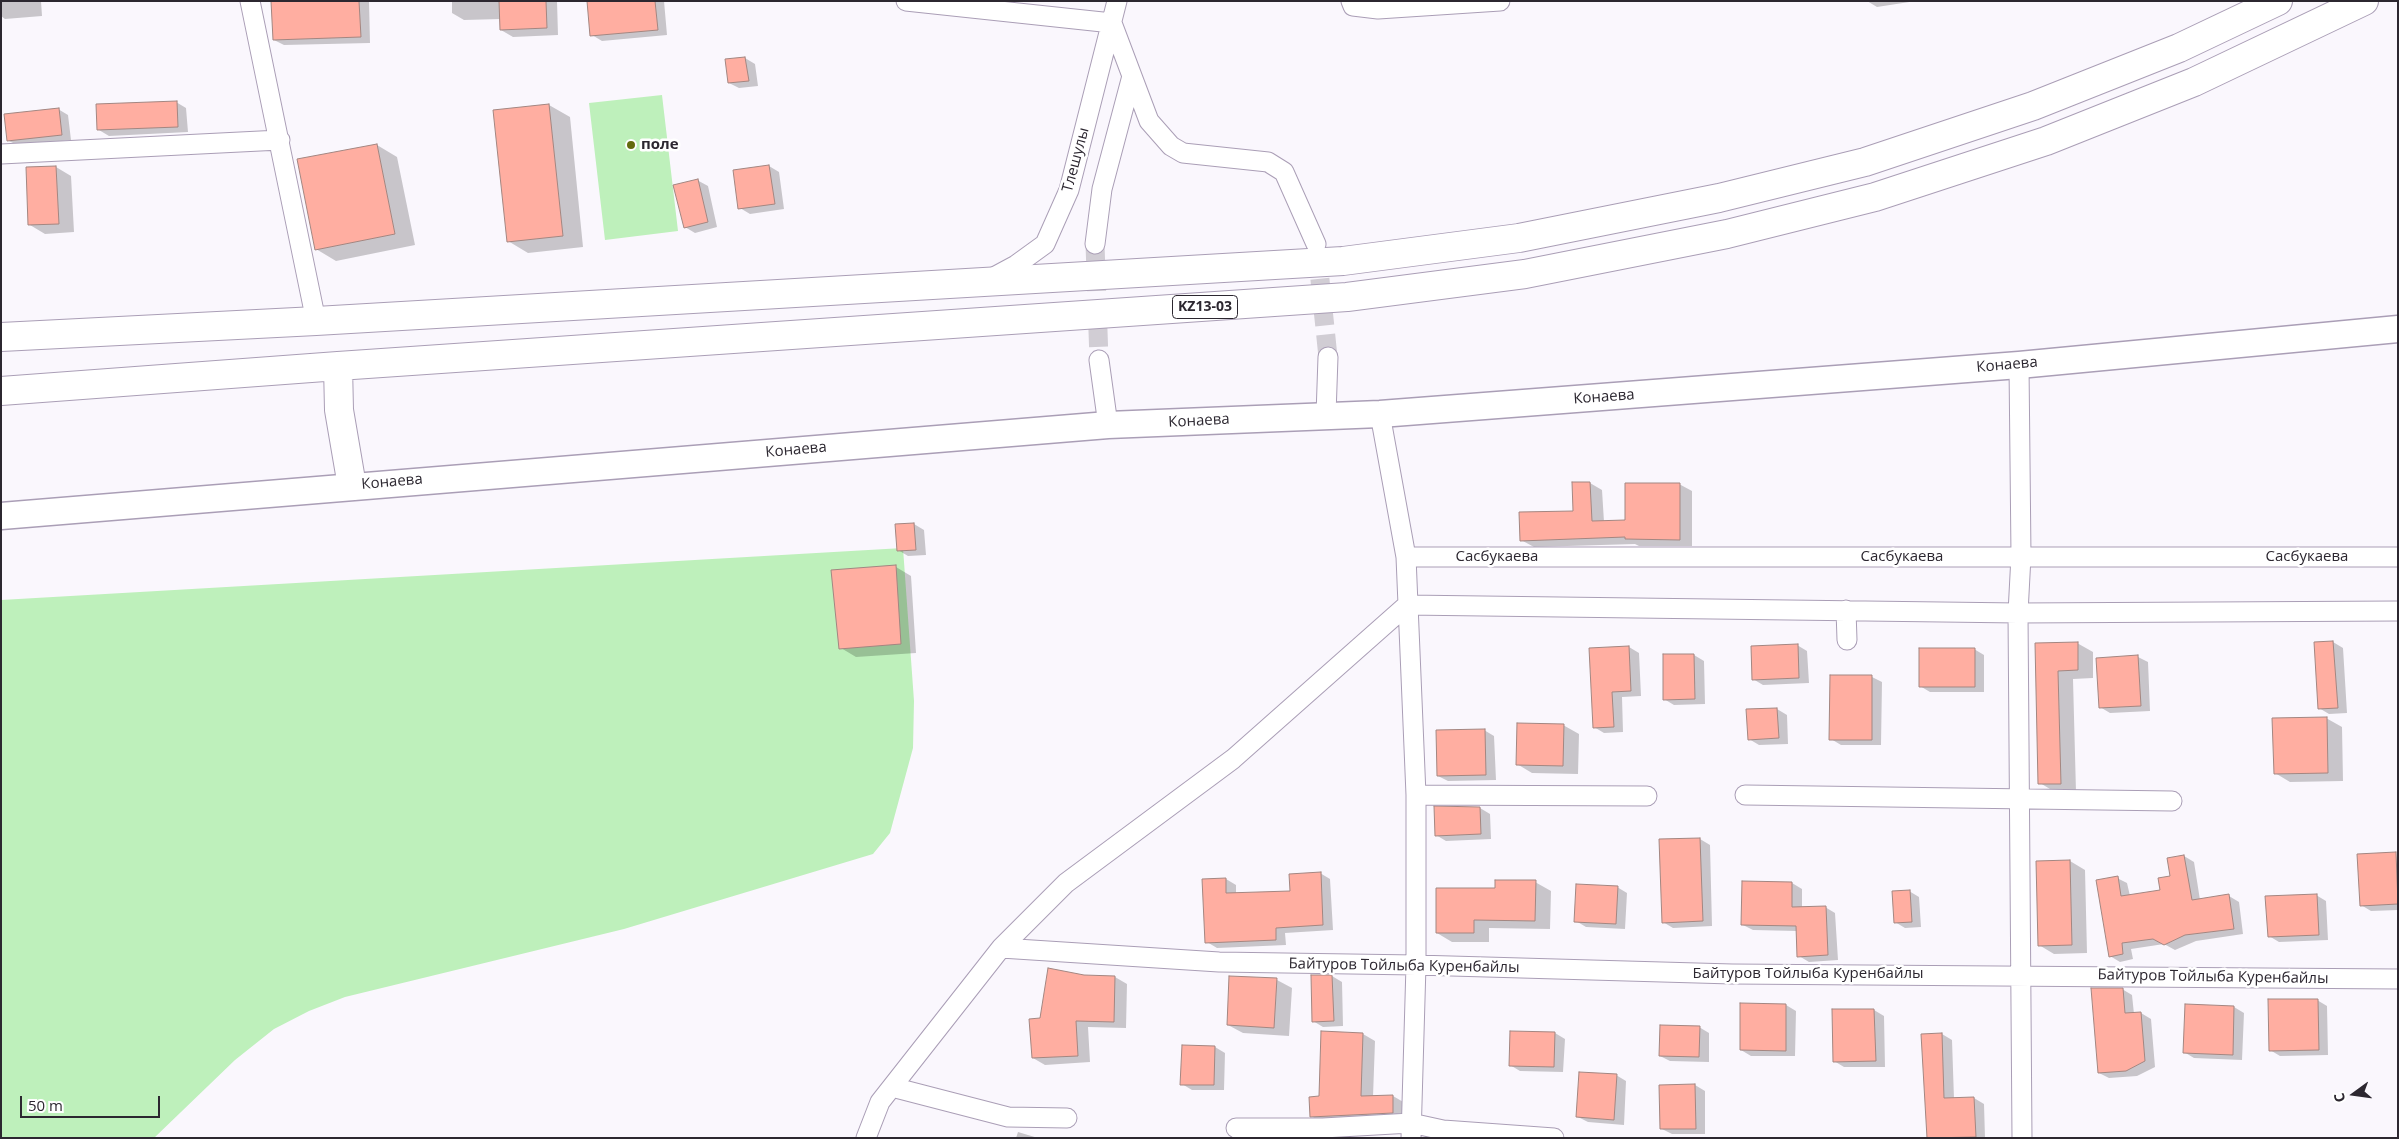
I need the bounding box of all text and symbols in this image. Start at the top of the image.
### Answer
street label: Тлешулы [1059,126,1093,194]
place label: поле [641,136,679,154]
marker: поле [625,139,637,151]
road number: KZ13-03 [1172,296,1238,318]
street label: Конаева [1976,353,2038,377]
street label: Конаева [1573,386,1635,408]
street label: Конаева [1168,410,1230,432]
street label: Конаева [765,438,827,462]
street label: Конаева [361,470,423,494]
street label: Сасбукаева [1456,548,1538,566]
street label: Сасбукаева [1861,548,1943,566]
street label: Сасбукаева [2266,548,2348,566]
street label: Байтуров Тойлыба Куренбайлы [1288,955,1520,977]
street label: Байтуров Тойлыба Куренбайлы [1692,965,1924,983]
street label: Байтуров Тойлыба Куренбайлы [2097,966,2329,988]
north arrow [2329,1069,2379,1119]
scale bar [22,1086,162,1118]
text: С [2329,1091,2349,1104]
text: 50 m [28,1095,63,1115]

